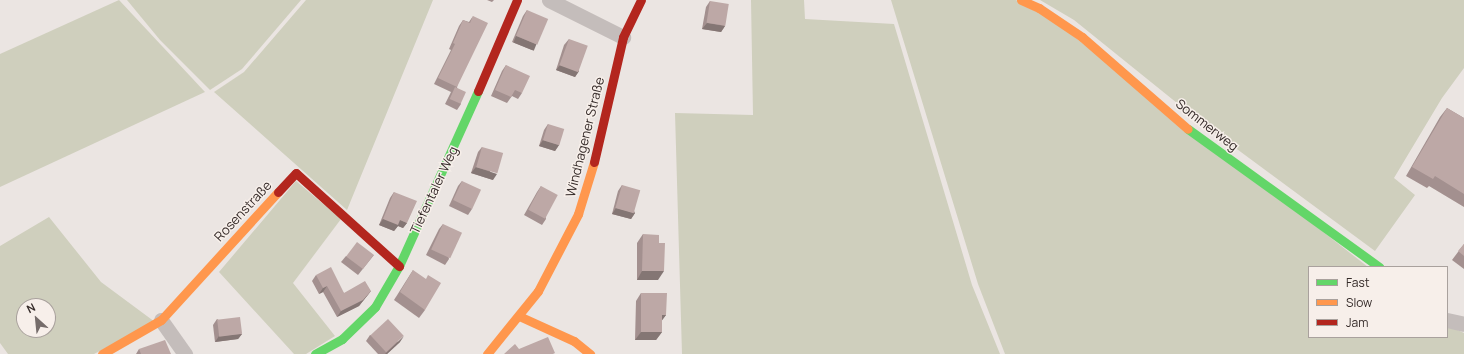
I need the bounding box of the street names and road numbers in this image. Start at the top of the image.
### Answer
street label: Windhagener Straße [563,75,607,199]
street label: Sommerweg [1173,96,1241,154]
street label: Tiefentaler Weg [407,144,461,236]
street label: Rosenstraße [211,178,275,244]

